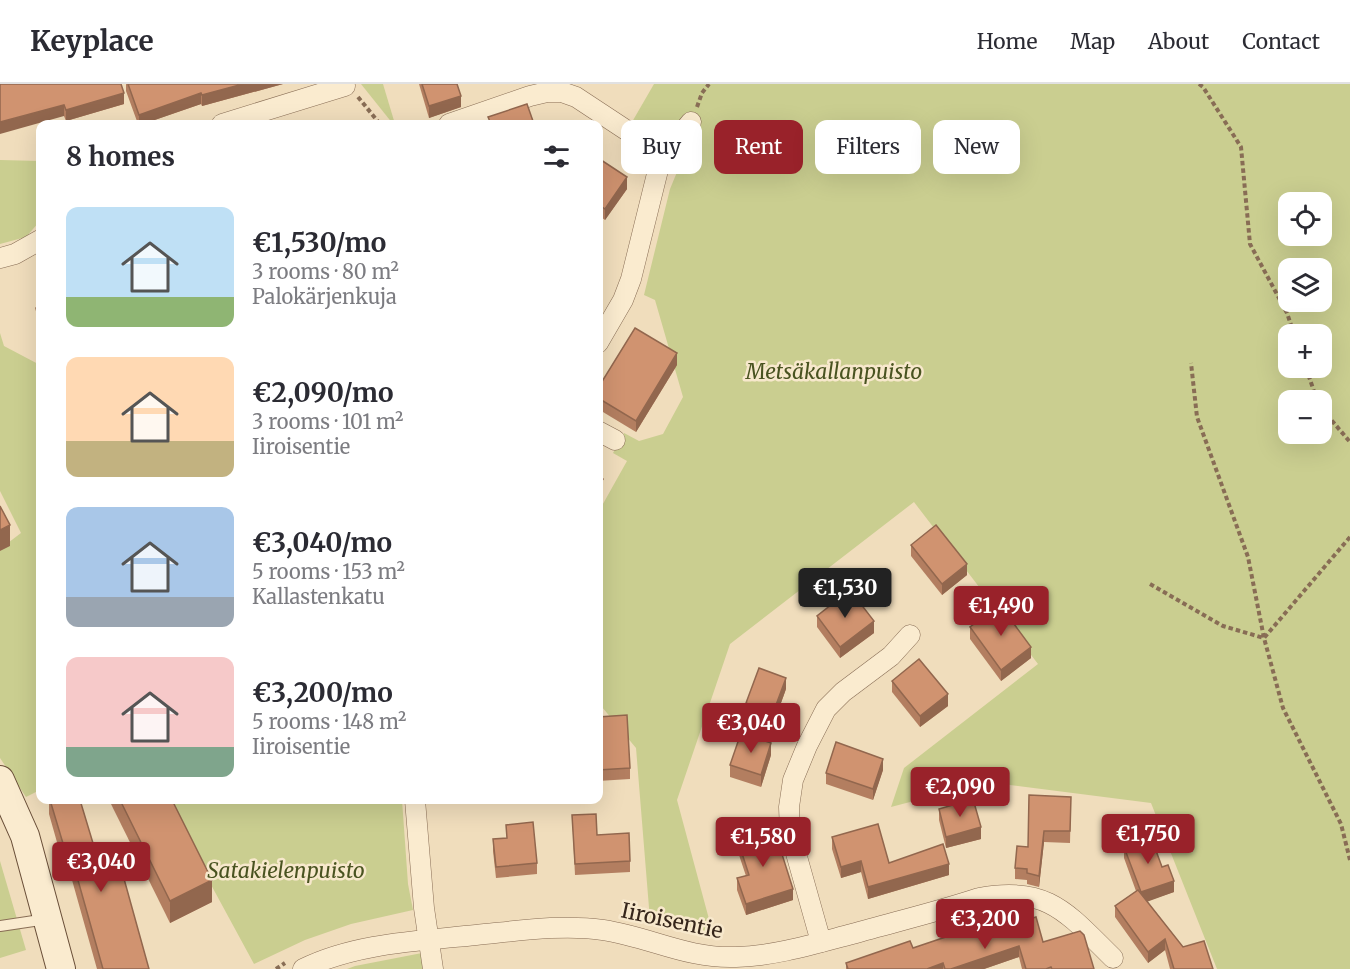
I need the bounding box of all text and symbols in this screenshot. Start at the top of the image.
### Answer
text: Keyplace [30,23,154,59]
text: Home [977,28,1037,55]
text: Map [1070,28,1115,55]
text: About [1148,28,1209,55]
text: Contact [1242,28,1320,55]
chip: Buy [621,120,702,174]
chip: Rent [714,120,803,174]
chip: Filters [815,120,921,174]
chip: New [933,120,1020,174]
text: 8 homes [66,140,175,173]
icon: filters [540,140,573,173]
map controls [1278,192,1332,444]
button: locate [1278,192,1332,246]
text: €1,530/mo [252,226,386,259]
icon: home [114,231,186,303]
button: layers [1278,258,1332,312]
text: 3 rooms · 80 m² [252,259,399,284]
text: Palokärjenkuja [252,284,397,309]
button: + [1278,324,1332,378]
park label: Metsäkallanpuisto [745,358,922,385]
text: €2,090/mo [252,376,393,409]
icon: home [114,381,186,453]
button: − [1278,390,1332,444]
text: 3 rooms · 101 m² [252,409,403,434]
text: Iiroisentie [252,434,350,459]
text: €3,040/mo [252,526,392,559]
icon: home [114,531,186,603]
text: 5 rooms · 153 m² [252,559,405,584]
pin: €1,530 [796,568,894,619]
text: €1,530 [812,575,878,600]
text: Kallastenkatu [252,584,385,609]
pin: €1,490 [952,586,1050,637]
text: €1,490 [968,593,1034,618]
text: €3,200/mo [252,676,393,709]
icon: home [114,681,186,753]
pin: €3,040 [702,703,800,754]
text: 5 rooms · 148 m² [252,709,406,734]
text: €3,040 [716,710,786,735]
text: Iiroisentie [252,734,350,759]
pin: €2,090 [911,767,1009,818]
text: €2,090 [925,774,995,799]
pin: €1,750 [1099,814,1197,865]
pin: €1,580 [714,817,812,868]
text: €1,750 [1116,821,1180,846]
text: €1,580 [730,824,796,849]
pin: €3,040 [52,842,150,893]
text: €3,040 [66,849,136,874]
park label: Satakielenpuisto [207,857,365,884]
street label: Iiroisentie [619,897,725,944]
pin: €3,200 [936,899,1034,950]
text: €3,200 [950,906,1020,931]

